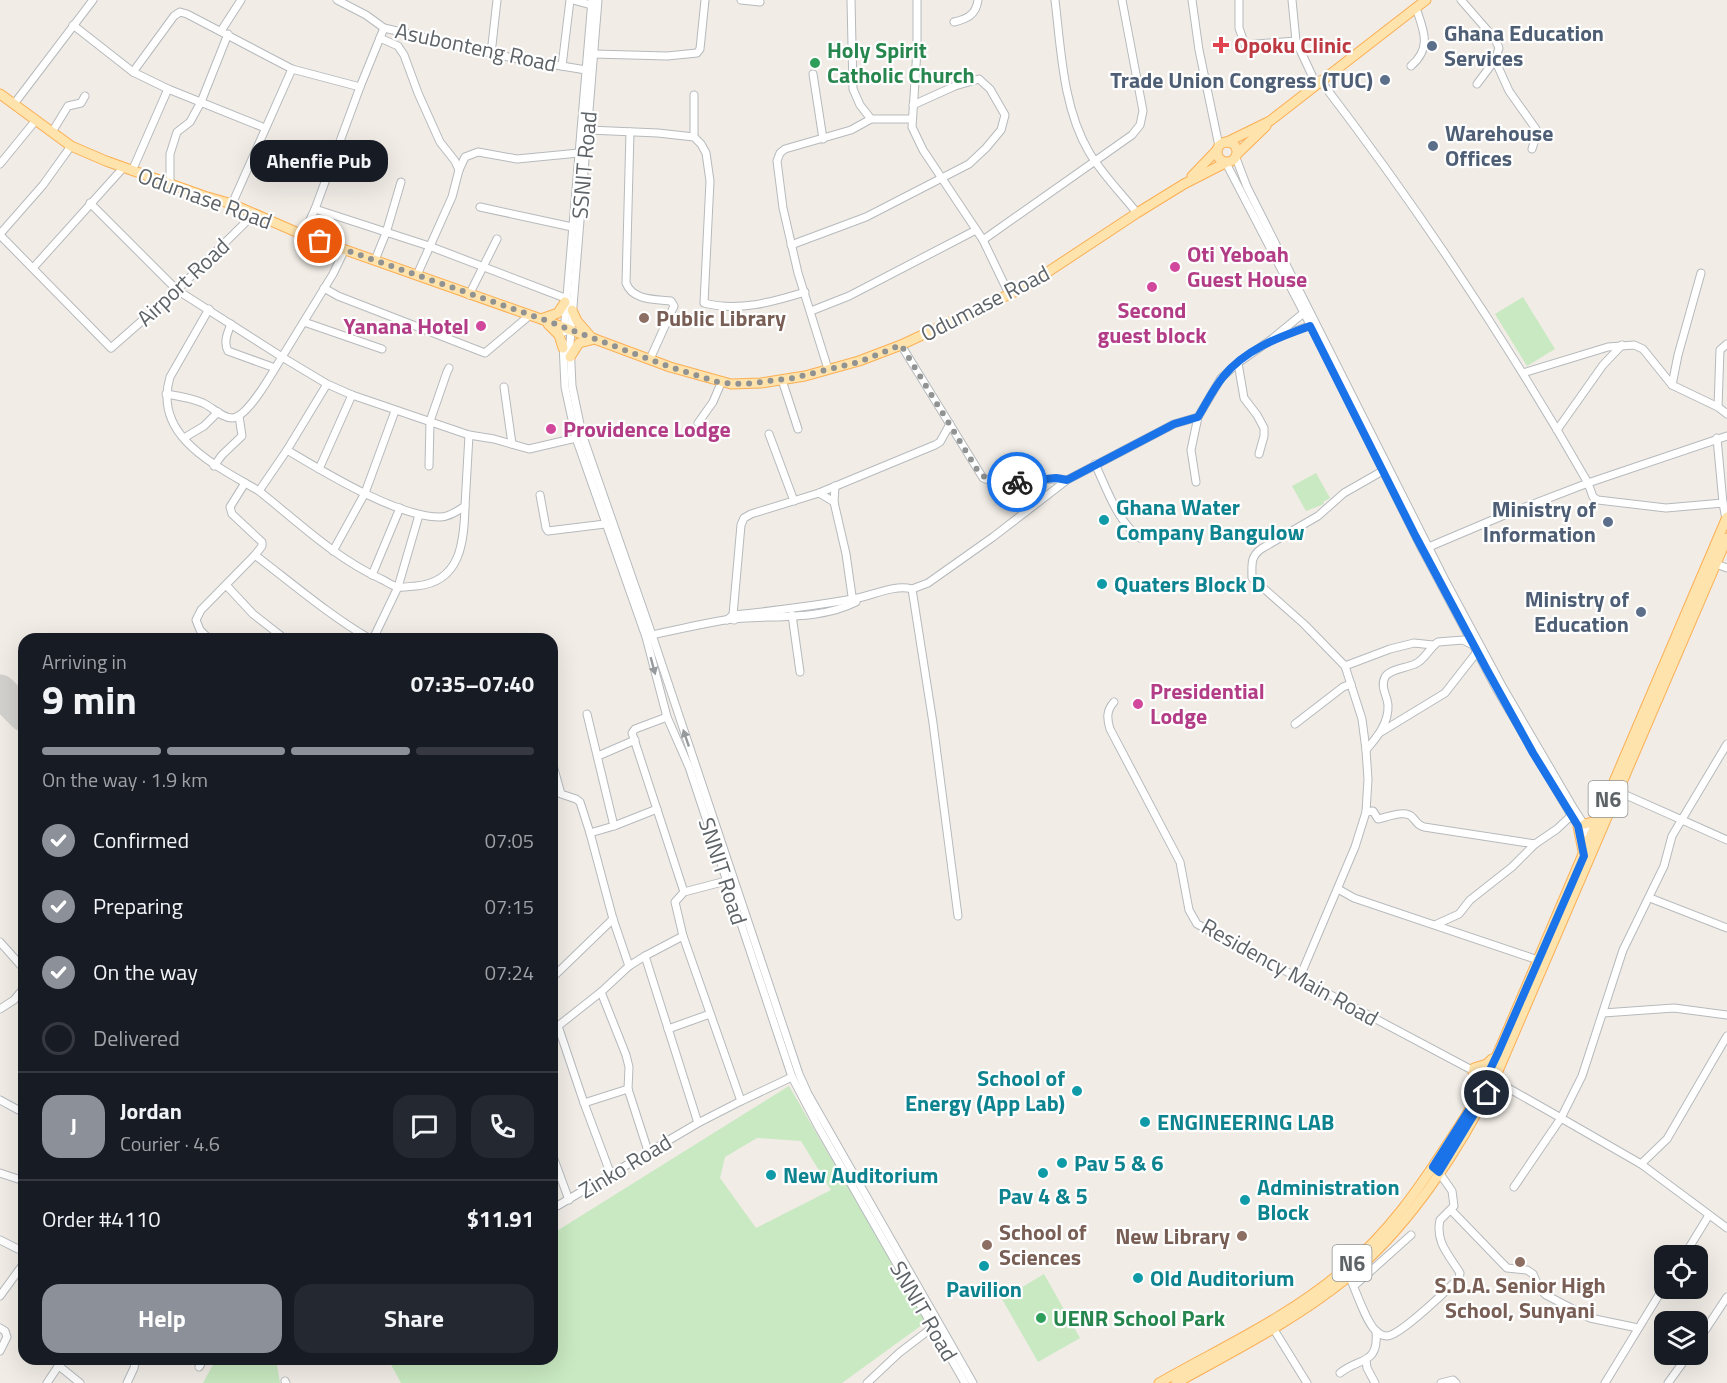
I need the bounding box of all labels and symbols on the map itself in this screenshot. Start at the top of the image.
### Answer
street label: Asubonteng Road [392,13,560,81]
place label: Ghana Education Services [1444,16,1604,75]
place label: Opoku Clinic [1234,28,1352,62]
place label: Holy Spirit Catholic Church [827,33,975,92]
marker: Opoku Clinic [1212,36,1230,54]
marker: Ghana Education Services [1425,39,1439,53]
marker: Holy Spirit Catholic Church [808,56,822,70]
place label: Trade Union Congress (TUC) [1110,63,1373,97]
marker: Trade Union Congress (TUC) [1378,73,1392,87]
street label: SSNIT Road [562,110,606,220]
place label: Warehouse Offices [1445,116,1553,175]
callout: Ahenfie Pub [251,139,389,181]
marker: Warehouse Offices [1426,139,1440,153]
street label: Odumase Road [133,158,277,238]
pin [294,215,345,266]
street label: Airport Road [129,230,237,334]
place label: Oti Yeboah Guest House [1187,237,1307,296]
street label: Odumase Road [914,256,1056,350]
marker: Oti Yeboah Guest House [1168,260,1182,274]
marker: Second guest block [1145,280,1159,294]
place label: Second guest block [1097,293,1207,352]
place label: Public Library [656,301,786,335]
place label: Yanana Hotel [344,309,469,343]
marker: Public Library [637,311,651,325]
marker: Yanana Hotel [474,319,488,333]
place label: Providence Lodge [563,412,731,446]
marker: Providence Lodge [544,422,558,436]
courier [987,452,1047,512]
place label: Ghana Water Company Bangulow [1116,490,1304,549]
place label: Ministry of Information [1483,492,1596,551]
marker: Ghana Water Company Bangulow [1097,513,1111,527]
marker: Ministry of Information [1601,515,1615,529]
place label: Quaters Block D [1114,567,1265,601]
marker: Quaters Block D [1095,577,1109,591]
place label: Ministry of Education [1525,582,1629,641]
marker: Ministry of Education [1634,605,1648,619]
one-way arrow [649,657,659,675]
place label: Presidential Lodge [1150,674,1265,733]
marker: Presidential Lodge [1131,697,1145,711]
one-way arrow [681,729,691,747]
road number: N6 [1588,781,1628,817]
street label: SNNIT Road [690,813,756,929]
street label: Residency Main Road [1195,909,1385,1035]
place label: School of Energy (App Lab) [905,1061,1065,1120]
pin [1461,1067,1512,1118]
marker: School of Energy (App Lab) [1070,1084,1084,1098]
place label: ENGINEERING LAB [1157,1105,1334,1139]
marker: ENGINEERING LAB [1138,1115,1152,1129]
street label: Zinko Road [572,1125,678,1207]
place label: Pav 5 & 6 [1074,1146,1164,1180]
marker: Pav 5 & 6 [1055,1156,1069,1170]
place label: New Auditorium [783,1158,939,1192]
marker: Pav 4 & 5 [1036,1166,1050,1180]
marker: New Auditorium [764,1168,778,1182]
place label: Administration Block [1257,1170,1400,1229]
place label: Pav 4 & 5 [998,1179,1088,1213]
marker: Administration Block [1238,1193,1252,1207]
place label: School of Sciences [999,1215,1087,1274]
place label: New Library [1115,1219,1230,1253]
marker: New Library [1235,1229,1249,1243]
marker: School of Sciences [980,1238,994,1252]
road number: N6 [1332,1245,1372,1281]
street label: SNNIT Road [881,1254,967,1368]
marker: S.D.A. Senior High School, Sunyani [1513,1255,1527,1269]
marker: Pavilion [977,1259,991,1273]
place label: Old Auditorium [1150,1261,1295,1295]
place label: S.D.A. Senior High School, Sunyani [1434,1268,1606,1327]
marker: Old Auditorium [1131,1271,1145,1285]
place label: Pavilion [946,1272,1022,1306]
place label: UENR School Park [1053,1301,1226,1335]
marker: UENR School Park [1034,1311,1048,1325]

